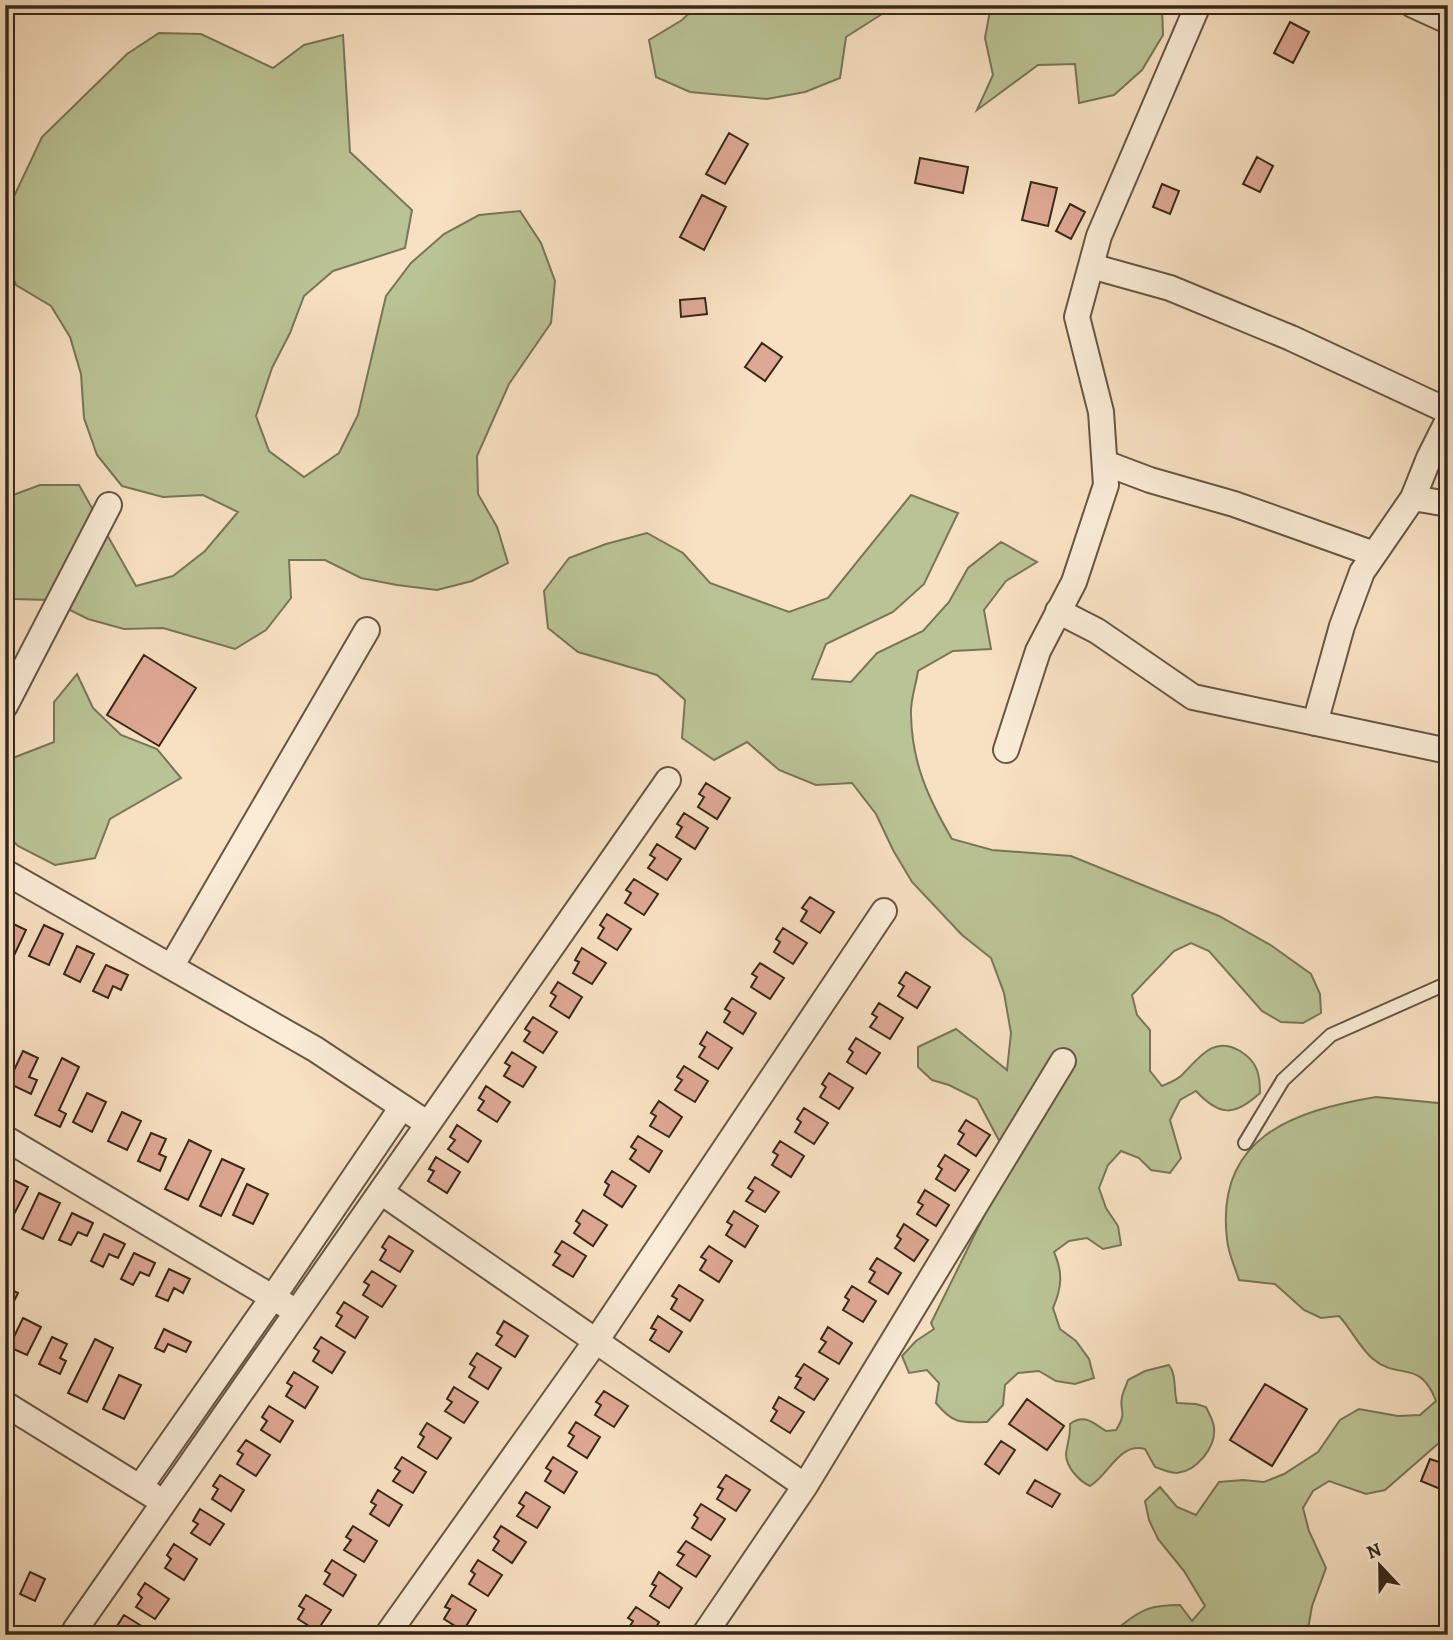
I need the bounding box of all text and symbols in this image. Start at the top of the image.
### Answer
north arrow [1344,1532,1414,1602]
text: N [1363,1536,1385,1566]

